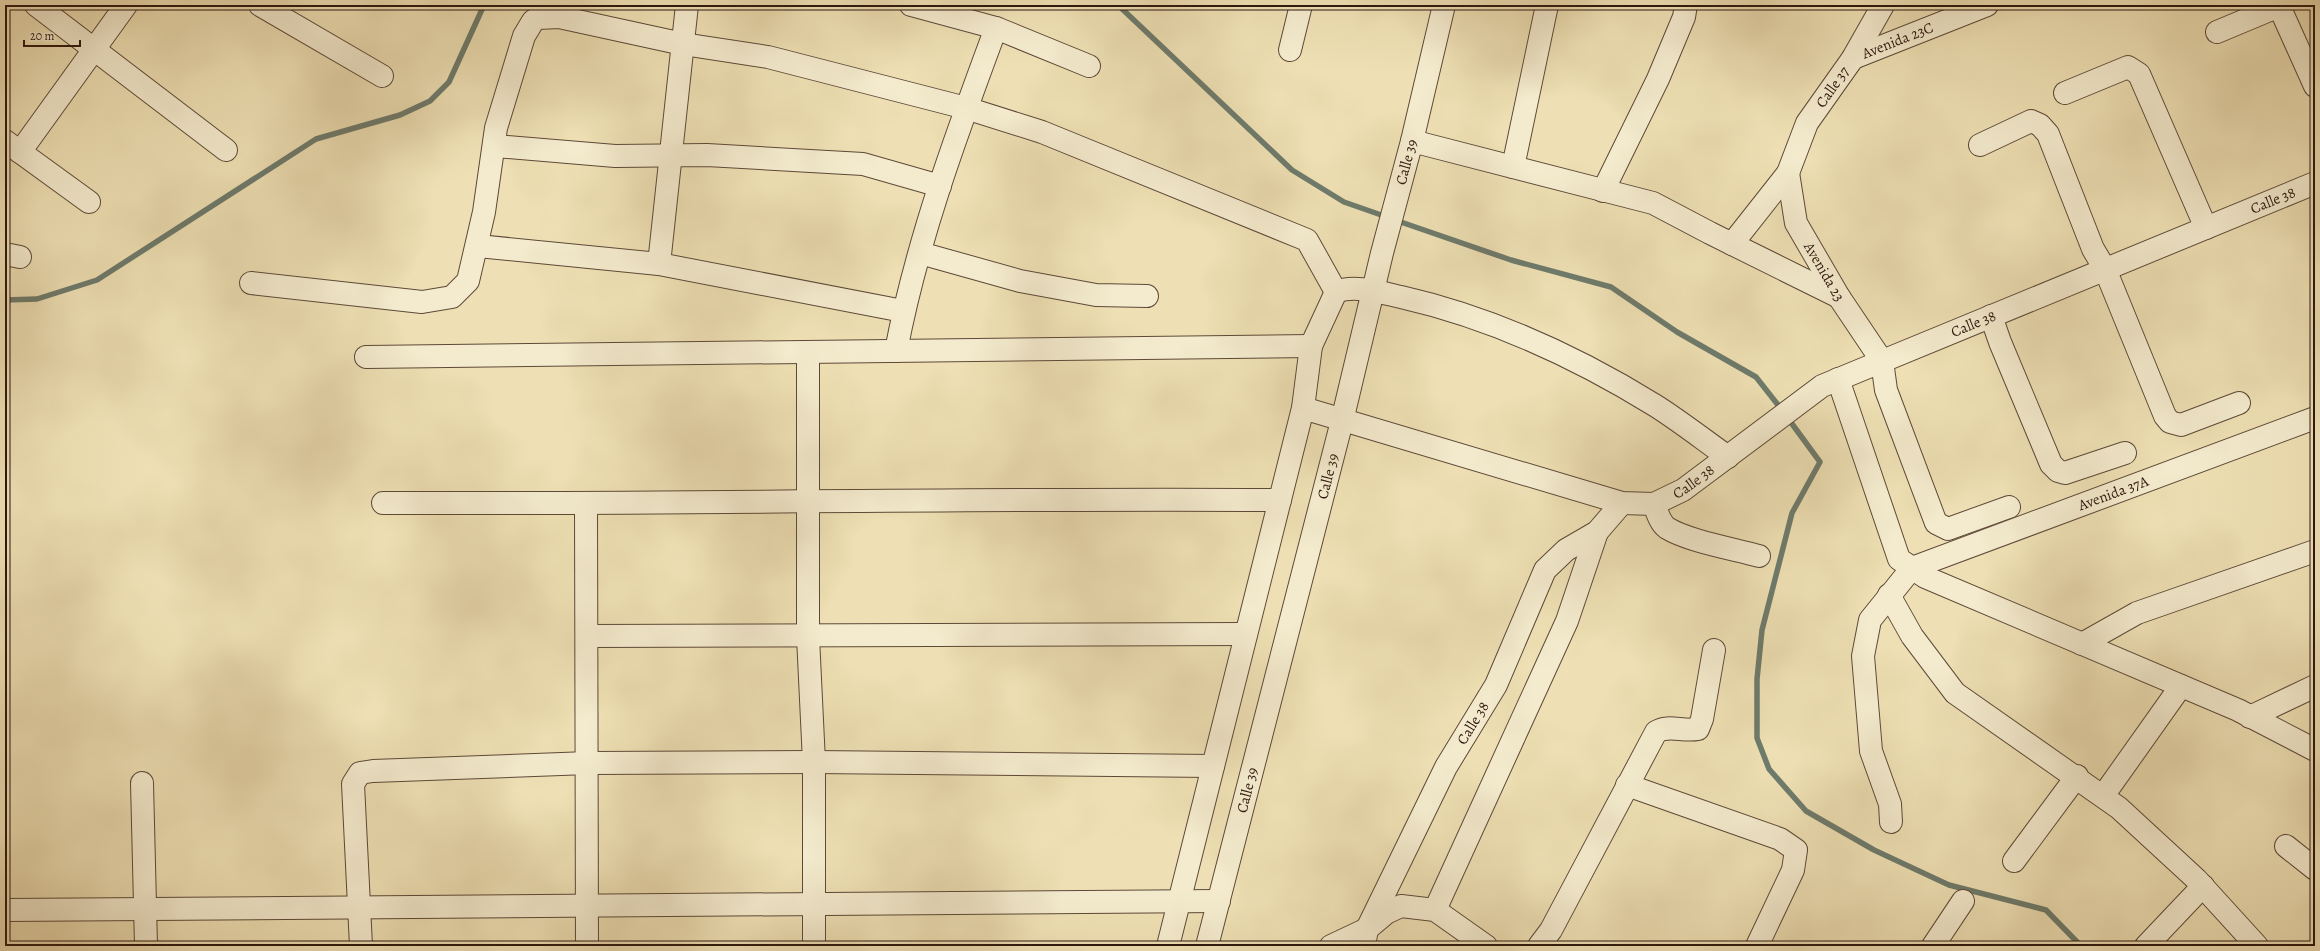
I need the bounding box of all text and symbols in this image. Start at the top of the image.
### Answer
street label: Avenida 23C [1858,17,1936,64]
scale bar [24,22,80,48]
text: 20 m [30,28,54,44]
street label: Calle 37 [1811,62,1854,112]
street label: Calle 39 [1391,137,1422,187]
street label: Calle 38 [2247,182,2298,219]
street label: Avenida 23 [1799,238,1849,306]
street label: Calle 38 [1948,305,1999,342]
street label: Calle 39 [1312,451,1343,501]
street label: Calle 38 [1669,460,1718,503]
street label: Avenida 37A [2074,471,2151,516]
street label: Calle 38 [1452,698,1494,748]
street label: Calle 39 [1232,765,1263,815]

